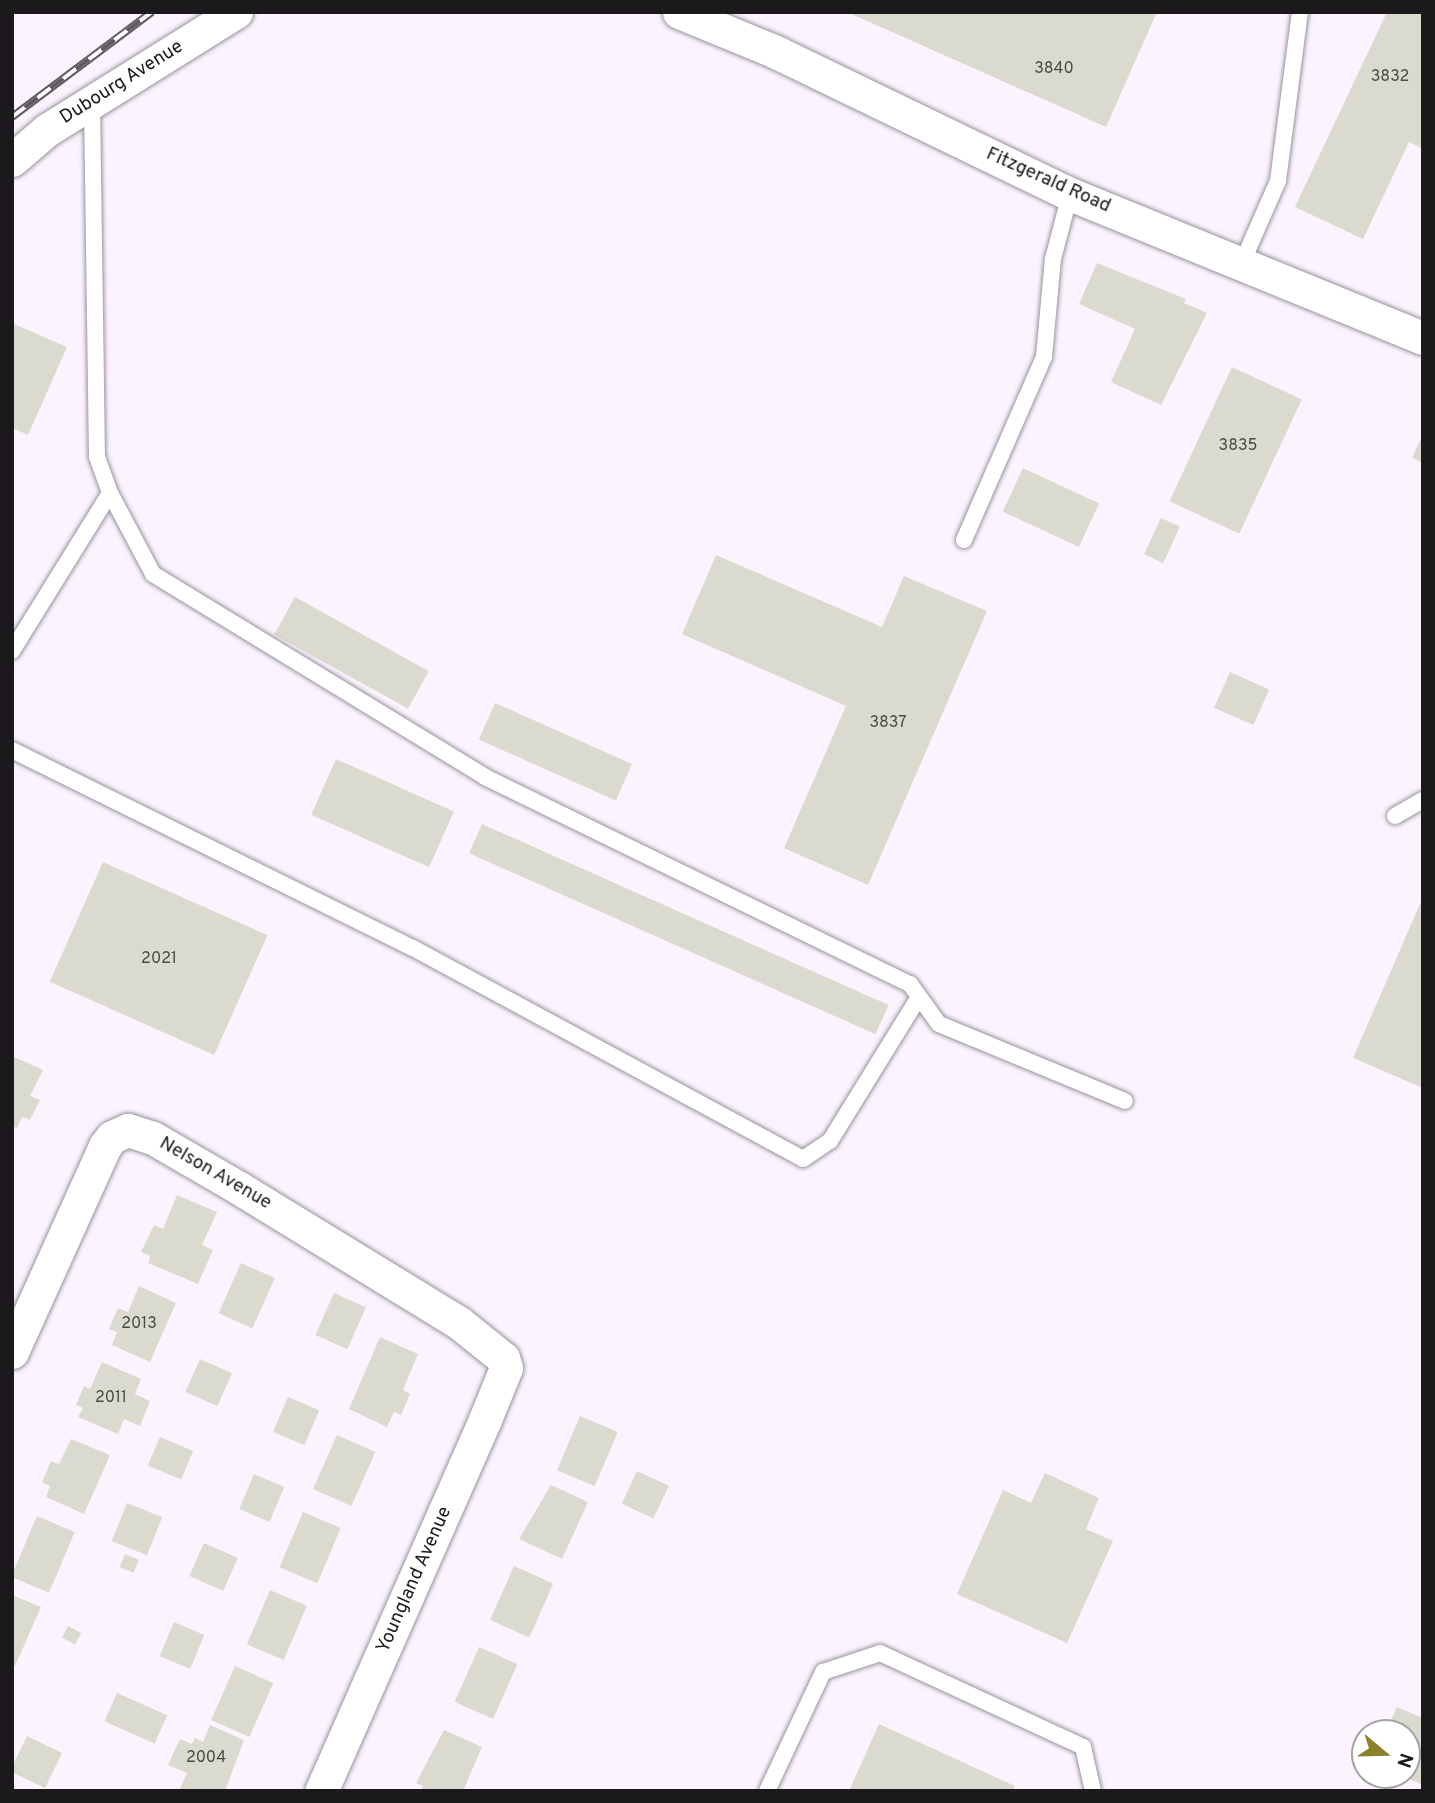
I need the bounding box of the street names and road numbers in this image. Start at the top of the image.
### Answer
street label: Dubourg Avenue [56,36,188,130]
street label: Fitzgerald Road [982,143,1114,219]
street label: Nelson Avenue [154,1132,276,1216]
street label: Youngland Avenue [372,1503,458,1657]

